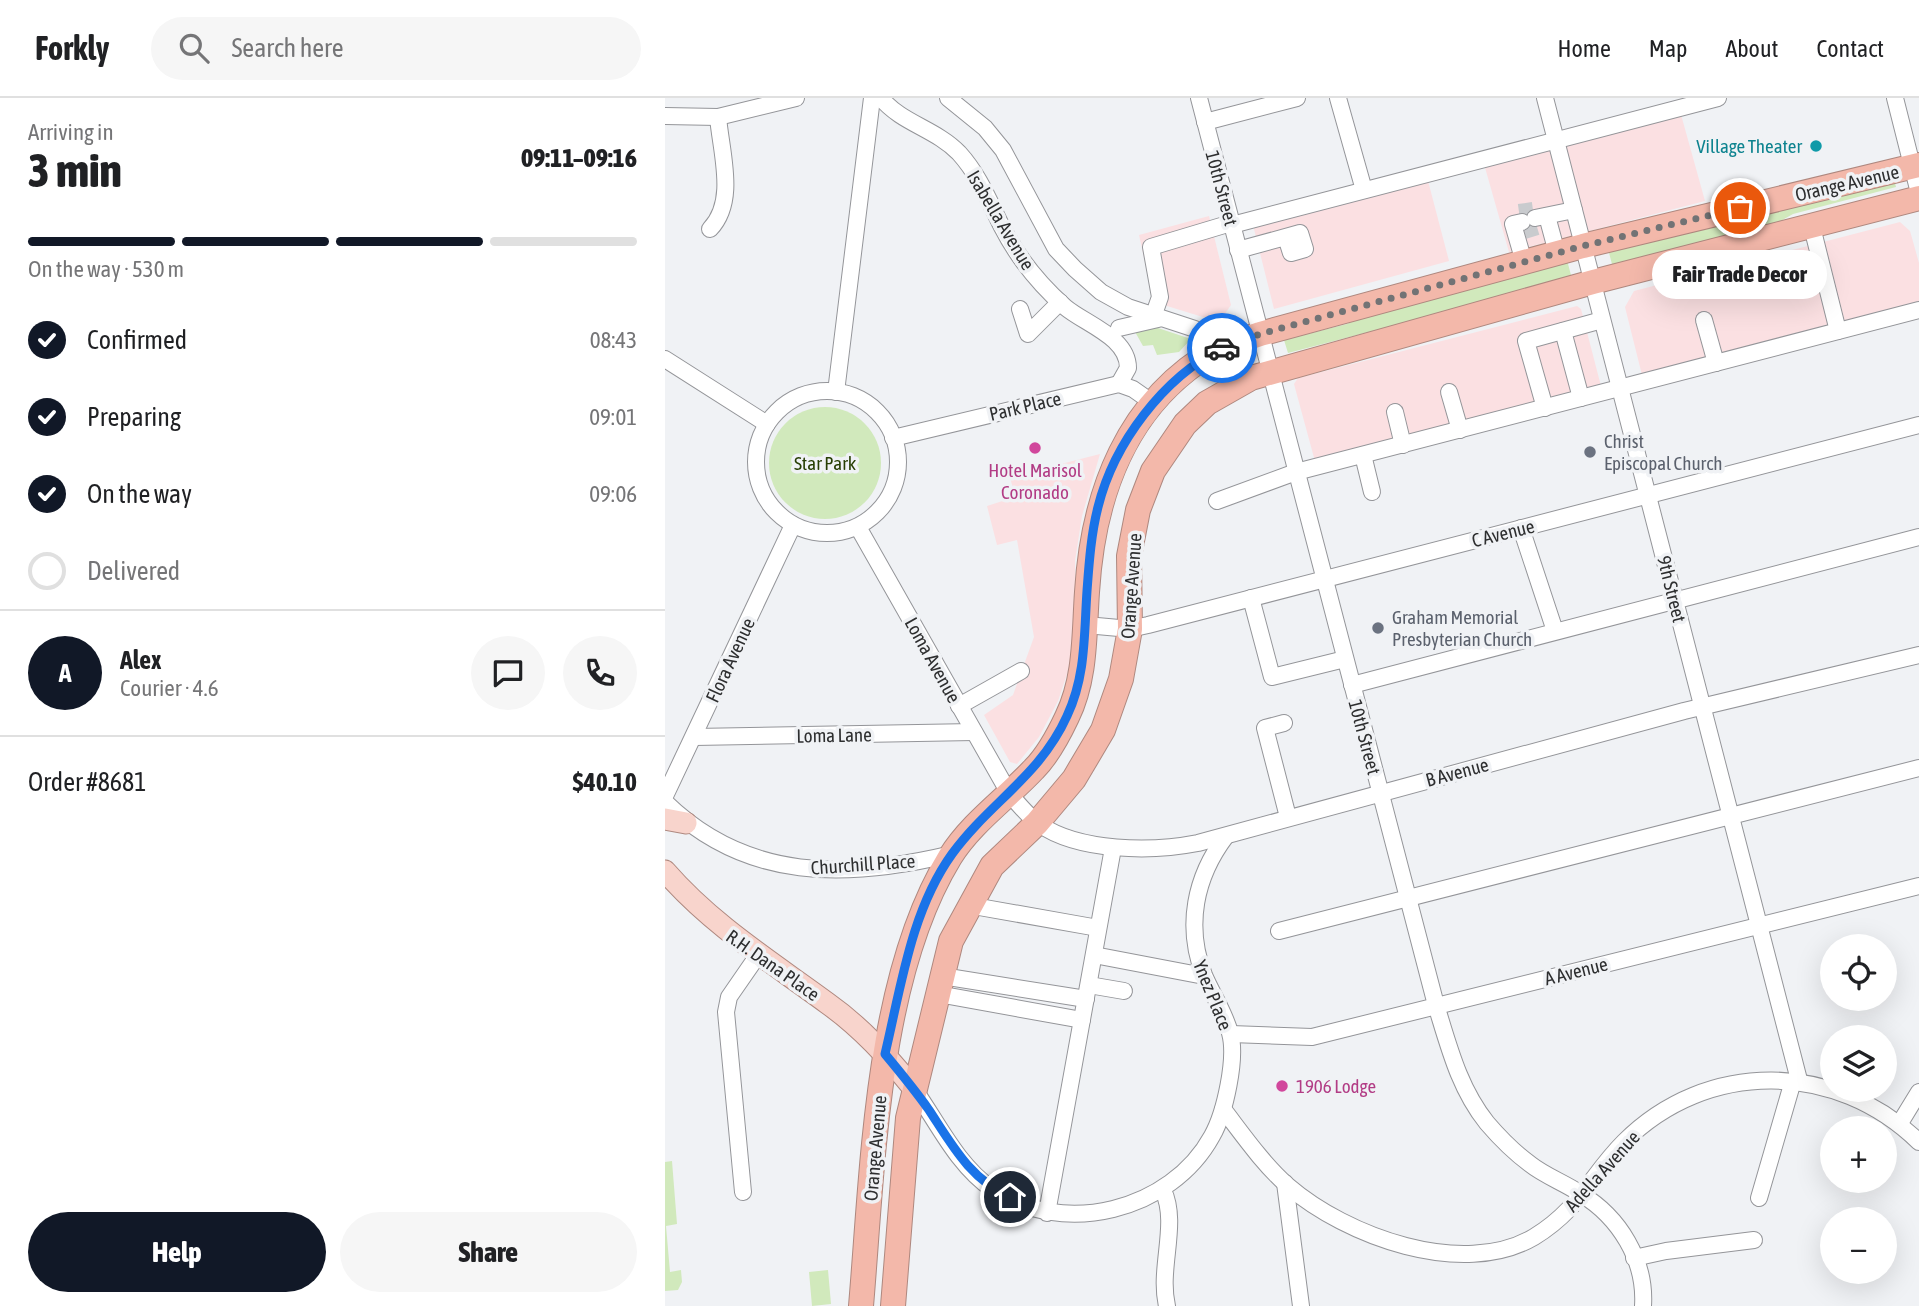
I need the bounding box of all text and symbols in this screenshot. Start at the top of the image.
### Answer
search box [151,17,641,80]
text: Forkly [35,29,109,67]
icon: search [175,29,213,67]
text: Search here [231,33,344,63]
text: Home [1557,35,1611,62]
text: Map [1649,35,1687,62]
text: About [1725,35,1778,62]
text: Contact [1816,35,1884,62]
text: Arriving in [28,119,114,145]
place label: Village Theater [1696,135,1802,157]
marker: Village Theater [1808,138,1824,154]
text: 09:11–09:16 [521,143,637,173]
text: 3 min [28,144,122,197]
street label: 10th Street [1201,148,1243,228]
street label: Orange Avenue [1793,160,1901,206]
street label: Isabella Avenue [963,166,1039,274]
pin [1710,178,1770,238]
icon: bag [1721,189,1759,227]
callout: Fair Trade Decor [1653,250,1827,299]
text: On the way · 530 m [28,256,184,282]
text: Fair Trade Decor [1672,261,1807,287]
courier [1187,313,1257,383]
icon: check [28,321,66,359]
text: Confirmed [87,325,187,355]
text: 08:43 [590,327,637,353]
icon: car [1203,329,1241,367]
street label: Park Place [987,387,1063,425]
icon: check [28,398,66,436]
text: Preparing [87,402,181,432]
text: 09:01 [589,404,637,430]
place label: Christ Episcopal Church [1604,430,1722,474]
marker: Hotel Marisol Coronado [1027,440,1043,456]
marker: Christ Episcopal Church [1582,444,1598,460]
park label: Star Park [794,452,857,474]
place label: Hotel Marisol Coronado [988,459,1082,503]
icon: check [28,475,66,513]
text: On the way [87,479,192,509]
text: 09:06 [589,481,637,507]
street label: C Avenue [1469,515,1537,551]
street label: Orange Avenue [1116,532,1146,640]
street label: 9th Street [1653,553,1691,625]
text: Delivered [87,556,180,586]
place label: Graham Memorial Presbyterian Church [1392,606,1532,650]
street label: Flora Avenue [701,614,759,706]
street label: Loma Avenue [901,614,965,706]
marker: Graham Memorial Presbyterian Church [1370,620,1386,636]
button: chat [471,636,545,710]
button: phone [563,636,637,710]
text: Alex [120,645,161,675]
text: A [59,658,71,688]
text: Courier · 4.6 [120,675,219,701]
street label: 10th Street [1344,697,1386,777]
street label: Loma Lane [796,723,872,747]
street label: B Avenue [1423,753,1491,791]
text: Order #8681 [28,767,147,797]
text: $40.10 [573,767,637,797]
street label: Churchill Place [810,849,916,879]
street label: R.H. Dana Place [722,925,824,1005]
map controls [1820,934,1897,1284]
button: locate [1820,934,1897,1011]
street label: A Avenue [1542,953,1610,989]
street label: Ynez Place [1189,957,1237,1033]
button: layers [1820,1025,1897,1102]
place label: 1906 Lodge [1296,1075,1376,1097]
marker: 1906 Lodge [1274,1078,1290,1094]
street label: Orange Avenue [859,1094,891,1202]
button: + [1820,1116,1897,1193]
street label: Adella Avenue [1560,1126,1644,1216]
pin [980,1167,1040,1227]
icon: home [991,1178,1029,1216]
button: − [1820,1207,1897,1284]
button: Help [28,1212,326,1292]
button: Share [340,1212,637,1292]

